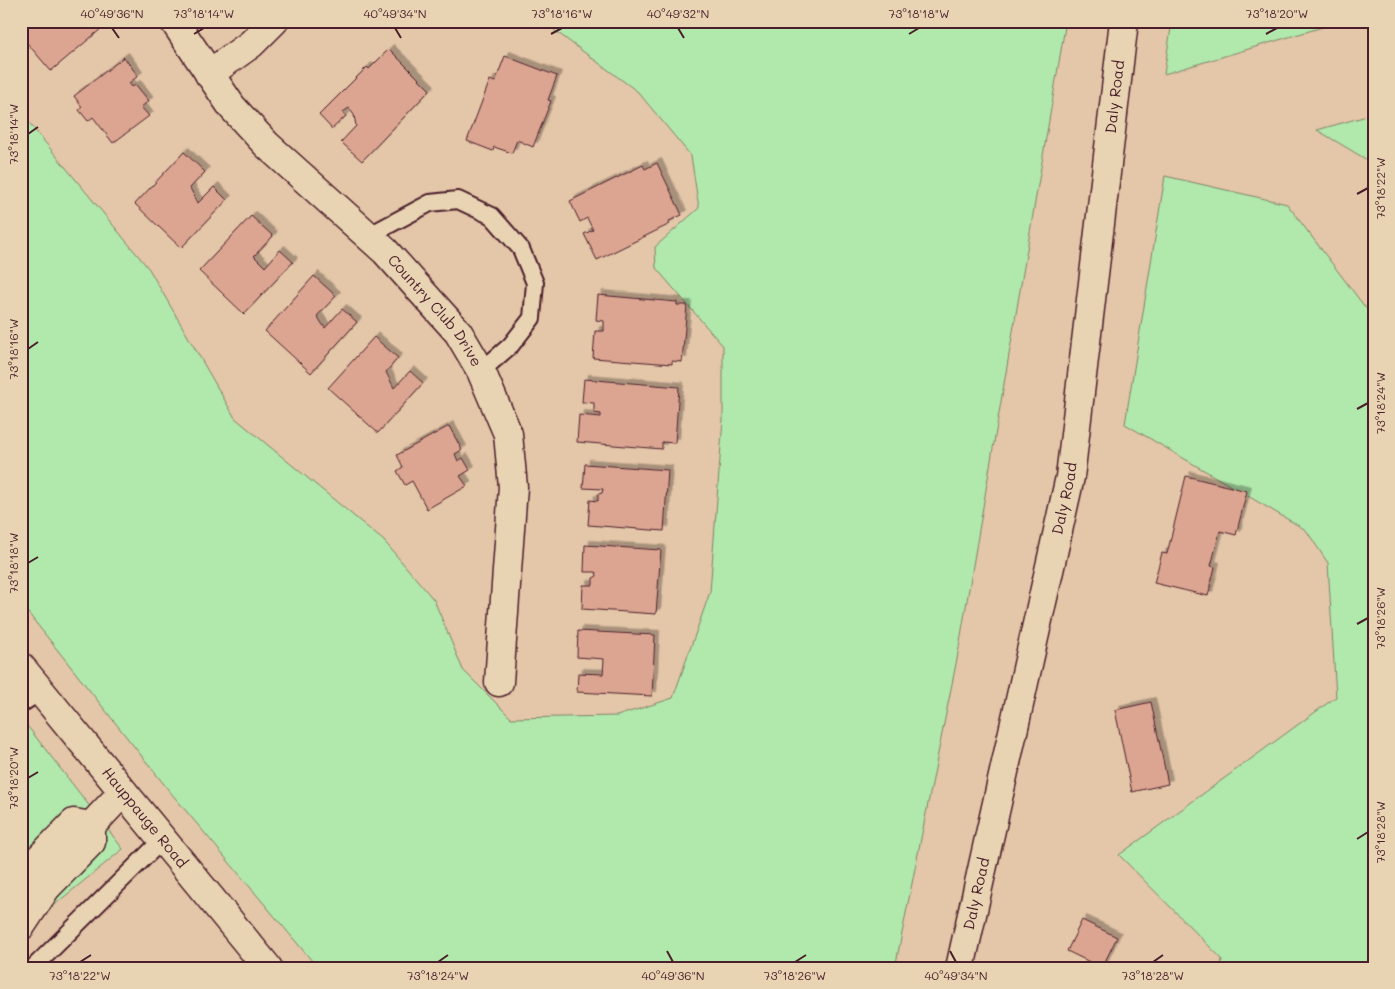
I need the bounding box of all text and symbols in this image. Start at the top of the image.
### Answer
text: 40°49'36"N [80,5,144,21]
text: 73°18'14"W [174,5,234,21]
text: 40°49'34"N [363,5,427,21]
text: 73°18'16"W [532,5,593,21]
text: 40°49'32"N [647,5,709,21]
text: 73°18'18"W [889,5,950,21]
text: 73°18'20"W [1246,5,1308,21]
street label: Daly Road [1100,59,1128,134]
text: 73°18'14"W [5,104,21,164]
text: 73°18'22"W [1372,157,1388,219]
street label: Country Club Drive [384,250,487,370]
text: 73°18'16"W [5,319,21,380]
text: 73°18'24"W [1372,372,1388,434]
street label: Daly Road [1046,461,1081,536]
text: 73°18'18"W [5,533,21,594]
text: 73°18'26"W [1372,587,1388,649]
text: 73°18'20"W [5,747,21,809]
street label: Hauppauge Road [98,763,193,872]
text: 73°18'28"W [1372,801,1388,863]
street label: Daly Road [958,856,993,932]
text: 73°18'22"W [49,967,111,983]
text: 73°18'24"W [407,967,469,983]
text: 40°49'36"N [641,967,705,983]
text: 73°18'26"W [764,967,826,983]
text: 40°49'34"N [924,967,988,983]
text: 73°18'28"W [1122,967,1184,983]

